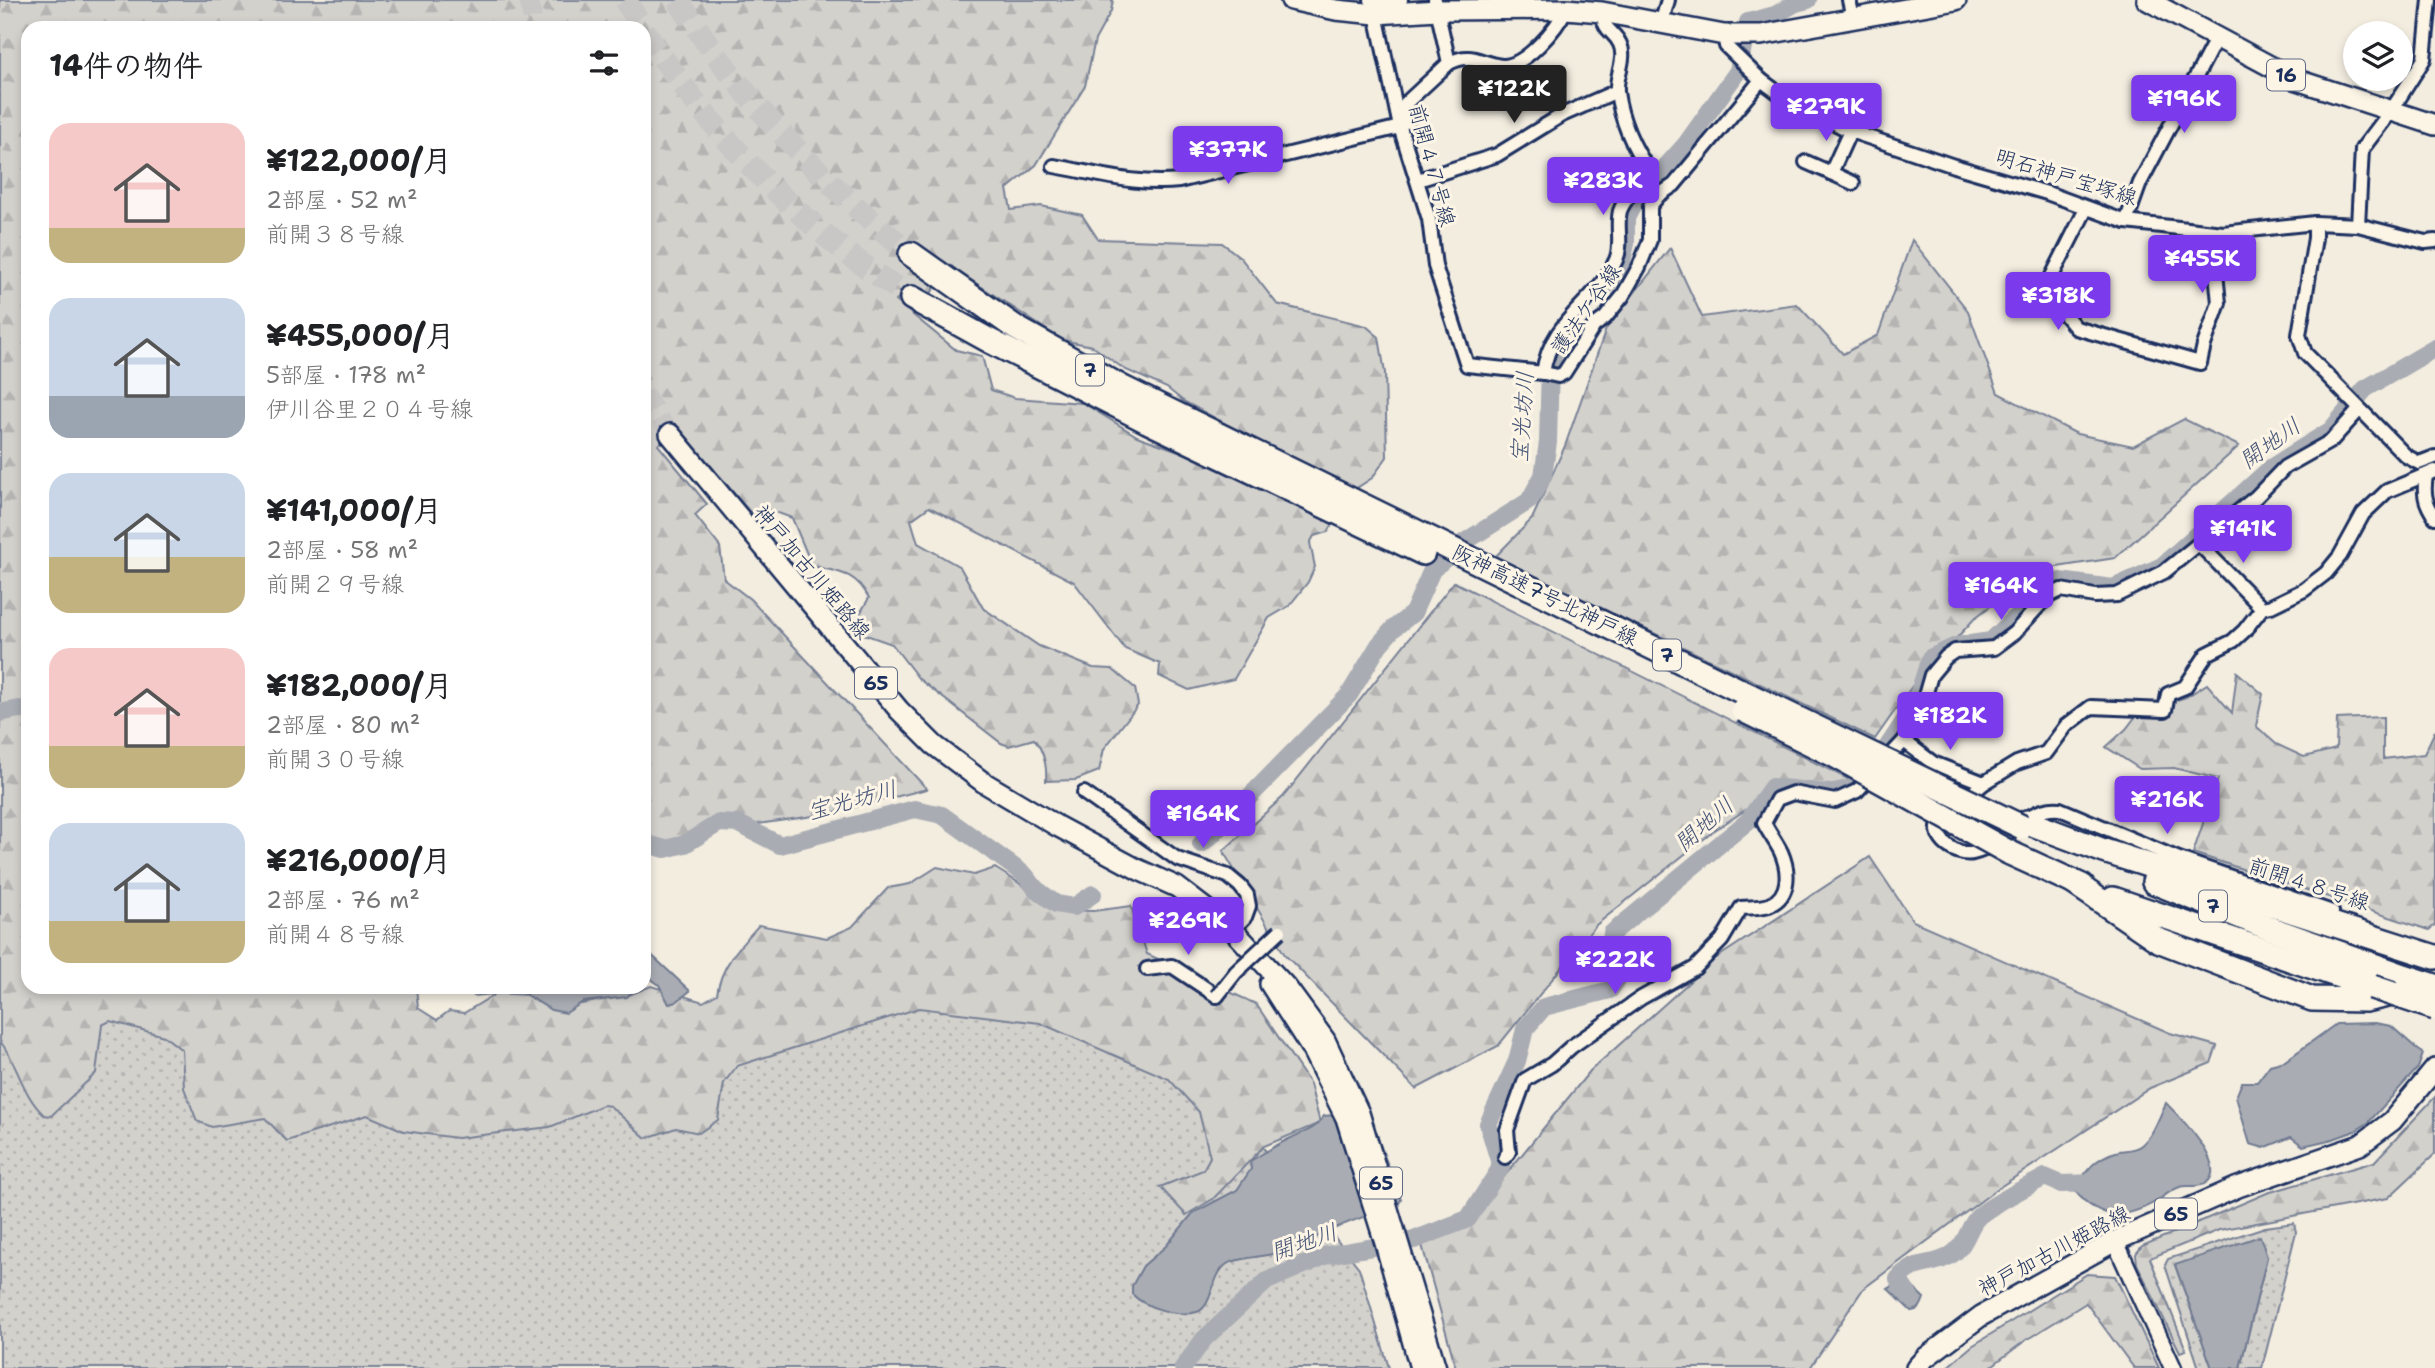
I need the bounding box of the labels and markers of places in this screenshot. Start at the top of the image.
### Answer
pin: ¥122K [1465,66,1563,125]
pin: ¥196K [2135,76,2233,135]
pin: ¥279K [1777,83,1875,143]
pin: ¥377K [1179,127,1277,186]
pin: ¥283K [1554,158,1652,217]
pin: ¥455K [2153,236,2251,295]
pin: ¥318K [2009,272,2107,332]
pin: ¥141K [2194,505,2292,565]
pin: ¥164K [1952,562,2050,622]
pin: ¥182K [1901,692,1999,752]
pin: ¥216K [2118,776,2216,836]
pin: ¥164K [1154,790,1252,850]
pin: ¥269K [1139,898,1237,957]
pin: ¥222K [1566,936,1664,996]

